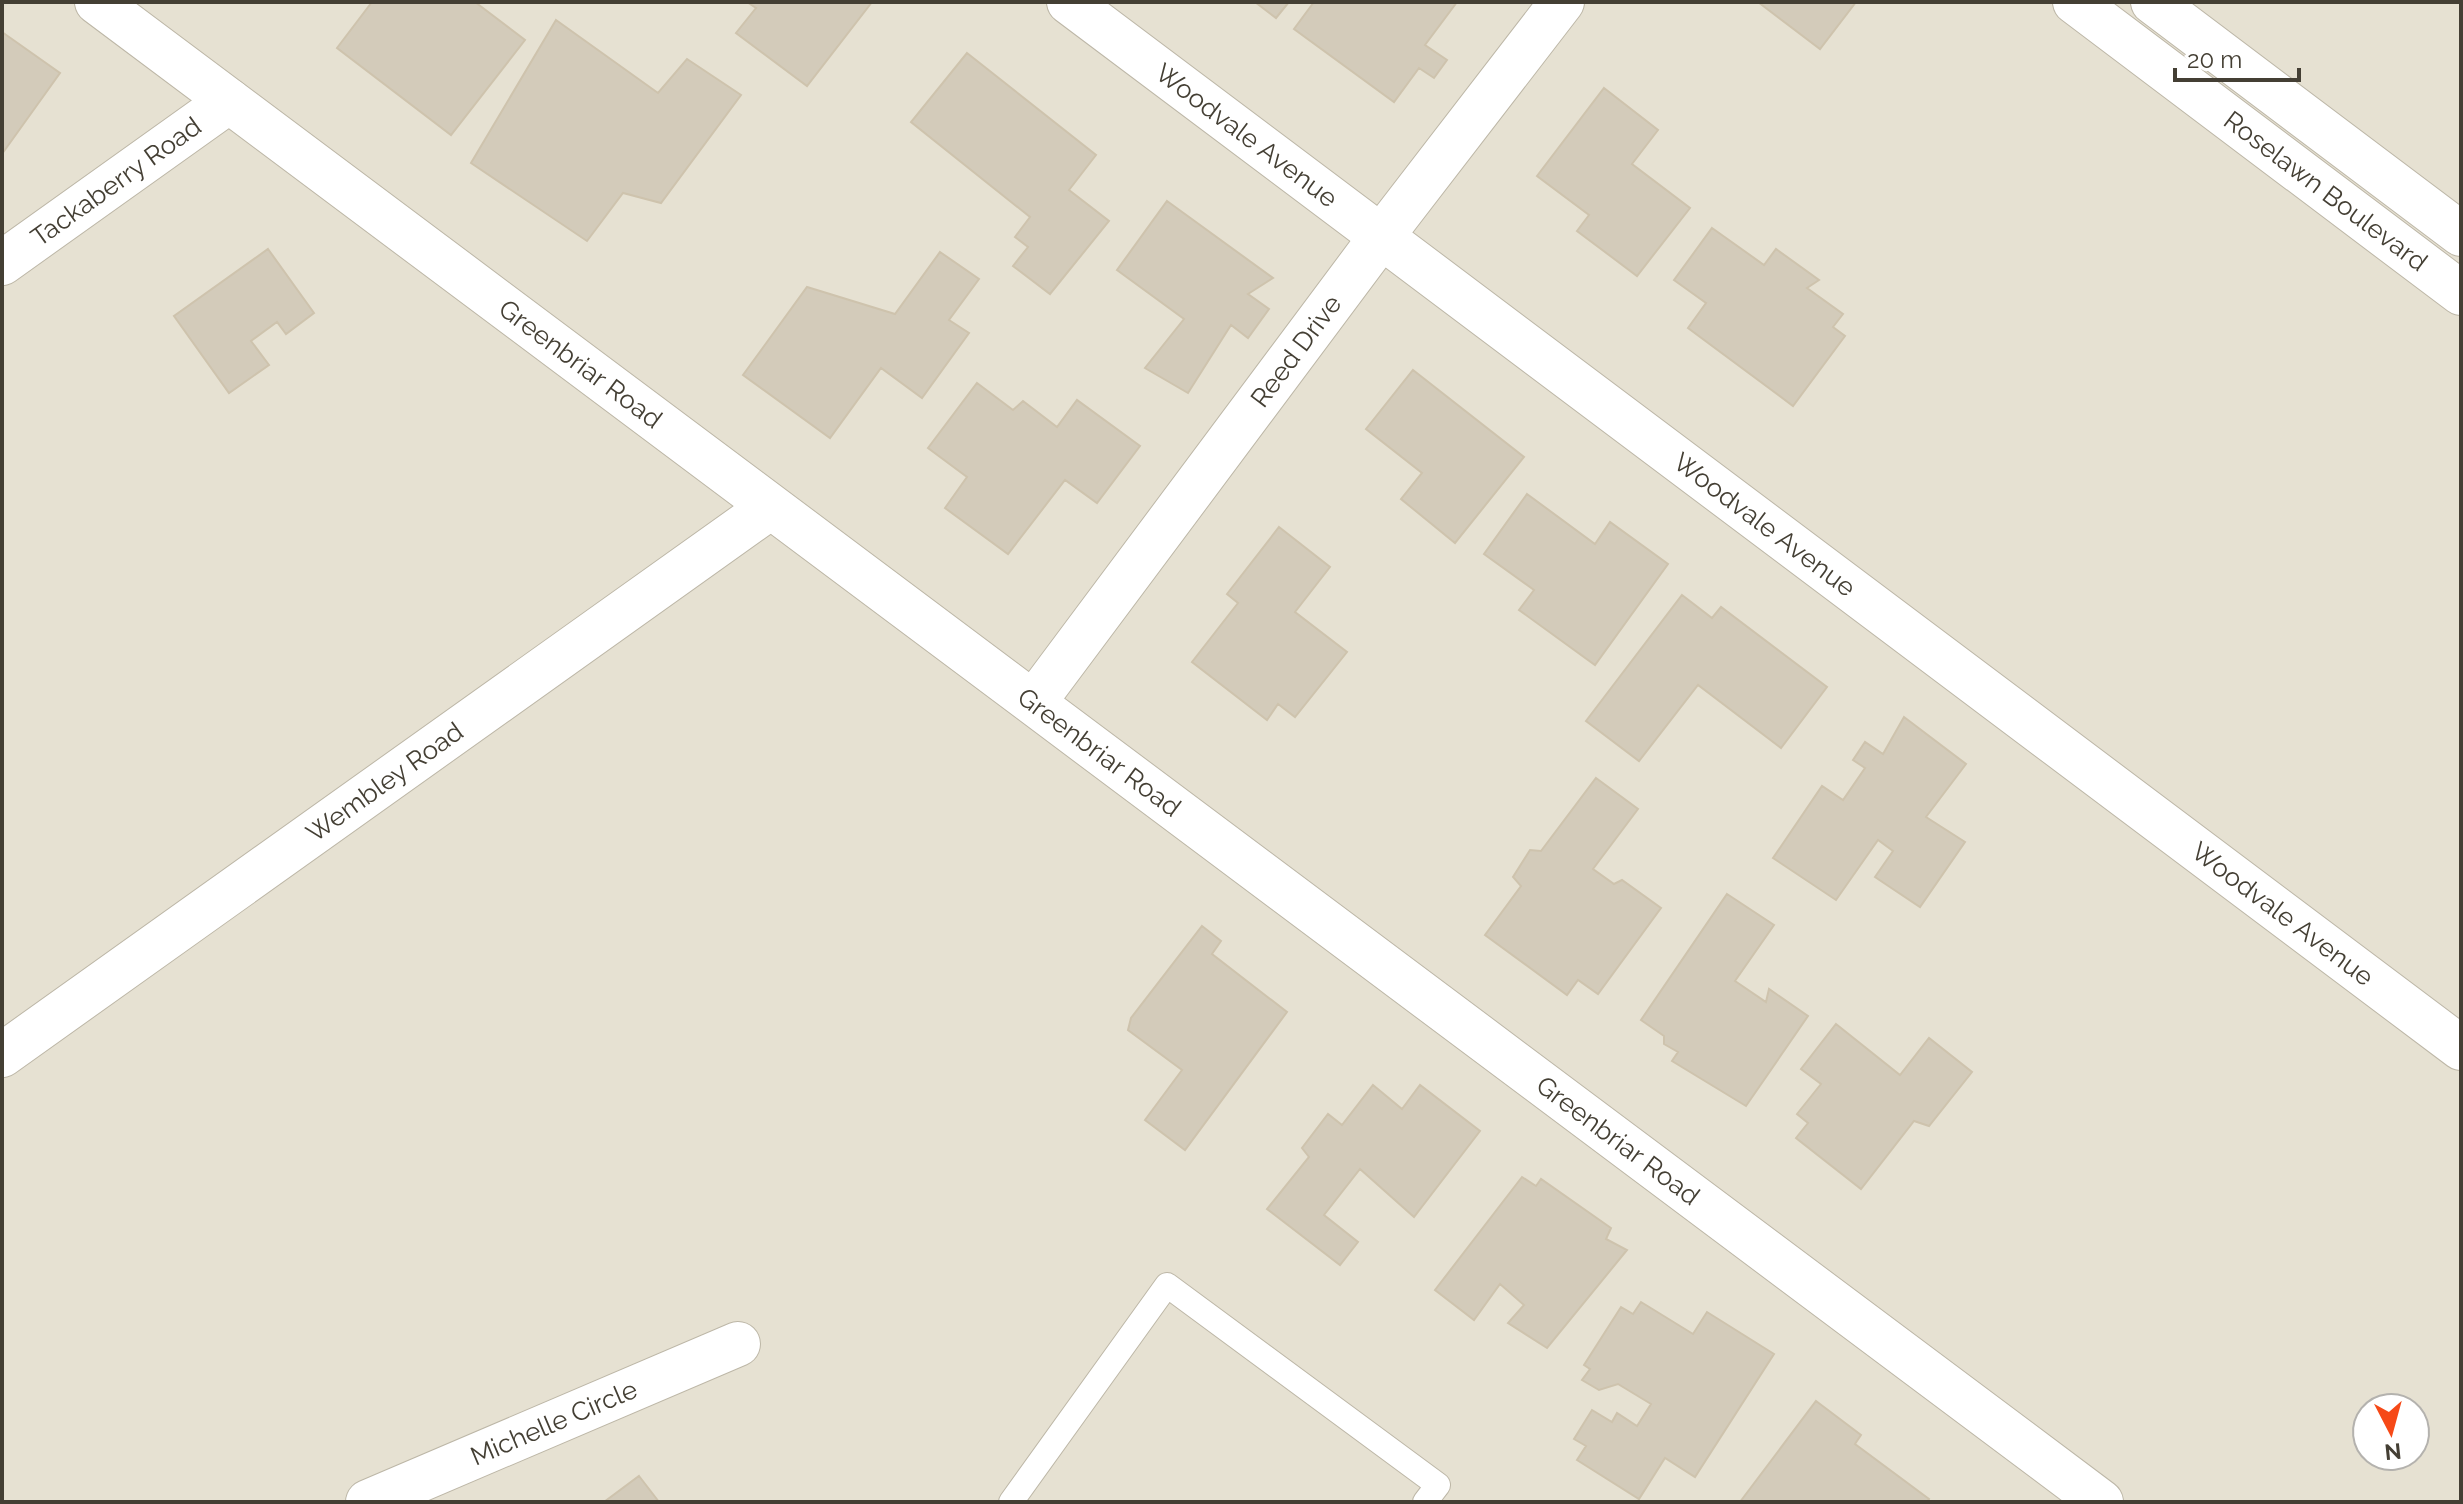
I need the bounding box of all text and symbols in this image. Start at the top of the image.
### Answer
scale bar [2175,32,2299,82]
text: 20 m [2187,45,2242,74]
street label: Woodvale Avenue [1150,57,1343,213]
street label: Roselawn Boulevard [2218,105,2433,277]
street label: Tackaberry Road [25,111,207,252]
street label: Reed Drive [1244,289,1347,413]
street label: Greenbriar Road [493,293,668,435]
street label: Woodvale Avenue [1668,447,1861,603]
street label: Greenbriar Road [1012,682,1187,823]
street label: Wembley Road [301,716,469,848]
street label: Woodvale Avenue [2186,836,2379,992]
street label: Greenbriar Road [1531,1070,1705,1211]
street label: Michelle Circle [466,1374,642,1471]
north arrow [2351,1392,2431,1472]
text: N [2383,1438,2403,1466]

